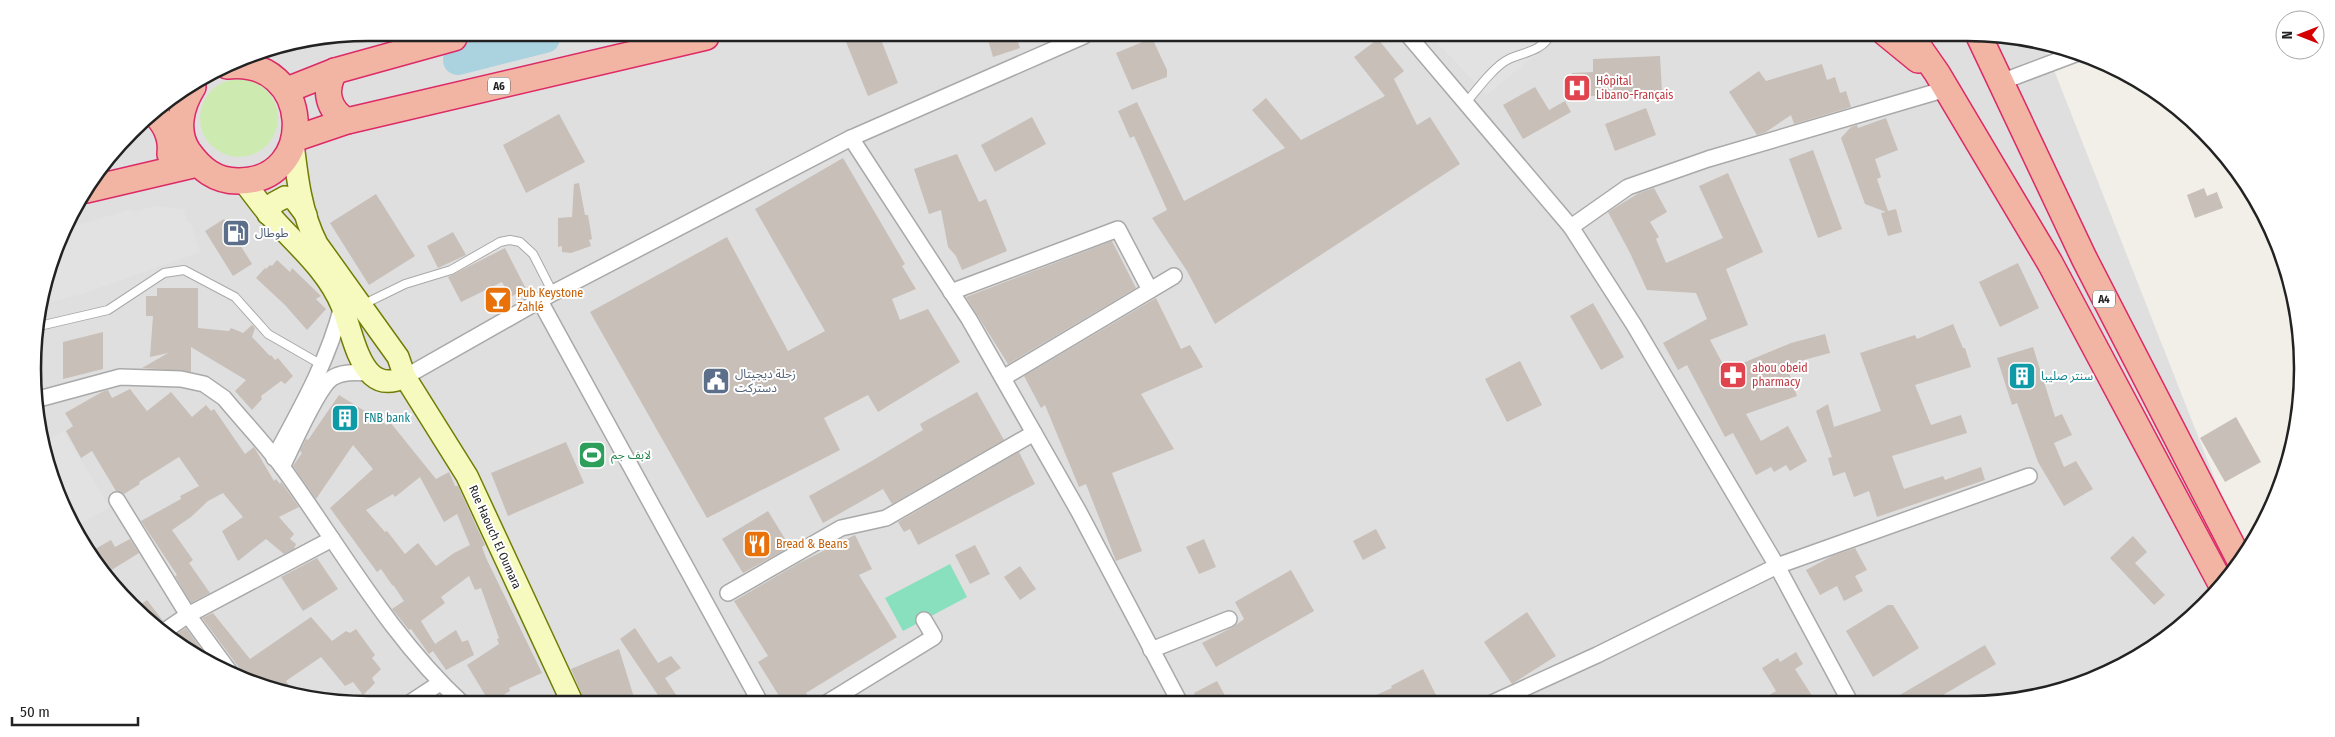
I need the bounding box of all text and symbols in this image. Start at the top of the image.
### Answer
north arrow [2275,10,2325,60]
text: N [2279,31,2296,39]
hospital icon: Hôpital Libano-Français [1562,73,1592,103]
place label: Hôpital Libano-Français [1596,74,1673,102]
road number: A6 [488,78,510,94]
fuel station icon: طوطال [221,218,251,248]
place label: طوطال [255,226,289,240]
bar icon: Pub Keystone Zahlé [483,285,513,315]
place label: Pub Keystone Zahlé [517,286,583,314]
road number: A4 [2093,290,2115,308]
pharmacy icon: abou obeid pharmacy [1718,360,1748,390]
place label: abou obeid pharmacy [1752,361,1808,389]
building icon: سنتر صليبا [2007,361,2037,391]
public building icon: زحلة ديجيتال دستركت [701,366,731,396]
place label: زحلة ديجيتال دستركت [735,367,796,395]
place label: سنتر صليبا [2041,369,2093,383]
building icon: FNB bank [330,403,360,433]
place label: FNB bank [364,411,410,425]
sports icon: لابف جم [577,440,607,470]
place label: لابف جم [611,448,651,464]
street label: Rue Haouch El Oumara [466,483,524,591]
restaurant icon: Bread & Beans [742,529,772,559]
place label: Bread & Beans [776,537,848,551]
scale bar [12,694,139,726]
text: 50 m [20,703,50,721]

